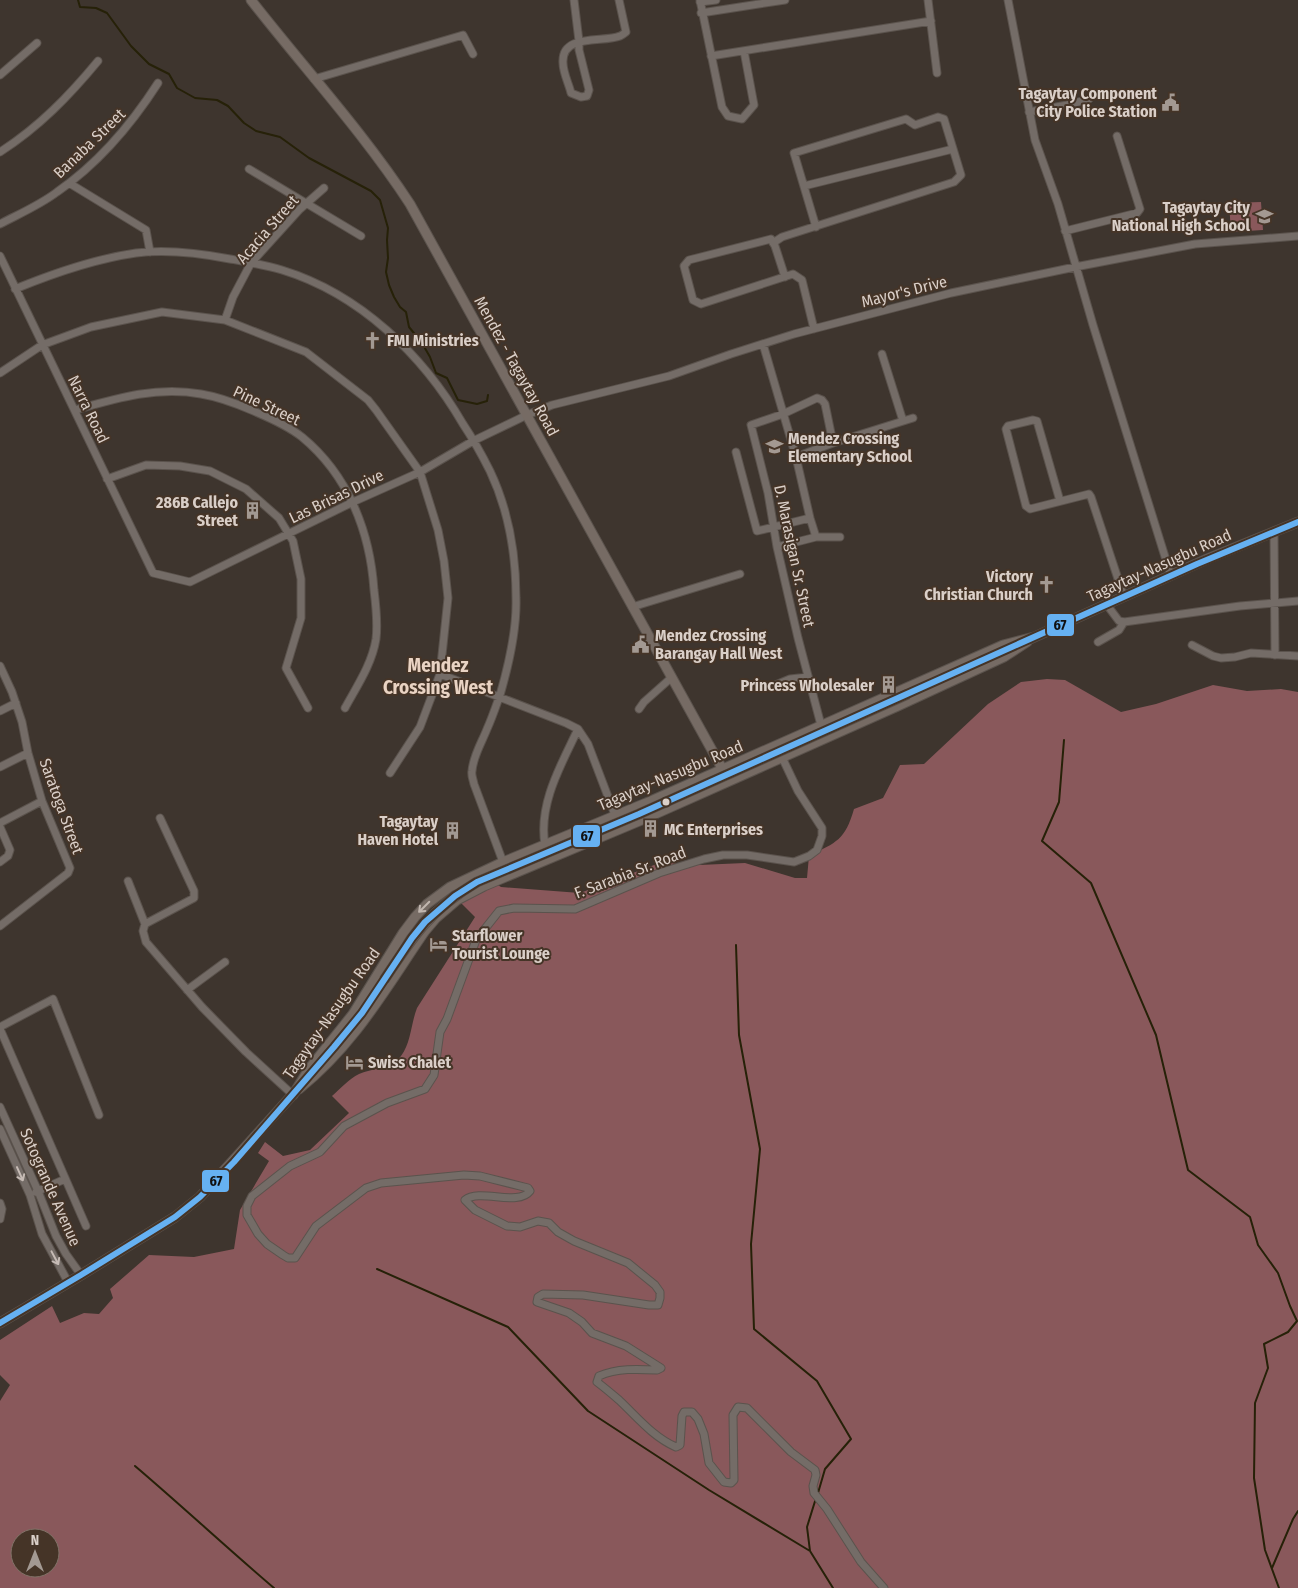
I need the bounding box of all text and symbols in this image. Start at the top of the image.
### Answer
place label: Tagaytay Component City Police Station [1019,84,1157,121]
public building icon: Tagaytay Component City Police Station [1161,92,1181,112]
street label: Banaba Street [50,104,130,182]
street label: Acacia Street [232,191,303,268]
place label: Tagaytay City National High School [1112,198,1251,235]
school or university icon: Tagaytay City National High School [1254,206,1274,226]
street label: Mayor's Drive [859,272,949,311]
street label: Mendez - Tagaytay Road [470,293,563,439]
church icon: FMI Ministries [363,330,383,350]
place label: FMI Ministries [387,331,479,350]
street label: Narra Road [64,372,113,446]
street label: Pine Street [230,382,304,430]
place label: Mendez Crossing Elementary School [788,429,913,466]
school or university icon: Mendez Crossing Elementary School [764,437,784,457]
street label: Las Brisas Drive [286,465,387,527]
street label: D. Marasigan Sr. Street [770,483,819,630]
place label: 286B Callejo Street [155,493,238,530]
building icon: 286B Callejo Street [242,501,262,521]
street label: Tagaytay-Nasugbu Road [1084,525,1234,606]
place label: Victory Christian Church [924,567,1033,604]
church icon: Victory Christian Church [1037,575,1057,595]
line badge: 67 [1046,613,1075,637]
text: 67 [1053,617,1067,634]
place label: Mendez Crossing Barangay Hall West [655,626,783,663]
public building icon: Mendez Crossing Barangay Hall West [631,634,651,654]
district label: Mendez Crossing West [383,654,493,699]
building icon: Princess Wholesaler [878,675,898,695]
place label: Princess Wholesaler [741,676,874,695]
street label: Tagaytay-Nasugbu Road [595,736,746,815]
street label: Saratoga Street [35,756,88,857]
unlabelled marker [661,797,671,807]
place label: Tagaytay Haven Hotel [357,812,439,849]
building icon: MC Enterprises [640,819,660,839]
building icon: Tagaytay Haven Hotel [442,820,462,840]
place label: MC Enterprises [664,820,763,839]
line badge: 67 [572,824,601,848]
text: 67 [580,828,594,845]
street label: F. Sarabia Sr. Road [572,842,689,903]
one-way arrow [419,901,431,913]
place label: Starflower Tourist Lounge [452,926,550,963]
hotel icon: Starflower Tourist Lounge [428,934,448,954]
street label: Tagaytay-Nasugbu Road [279,944,384,1083]
hotel icon: Swiss Chalet [344,1052,364,1072]
place label: Swiss Chalet [368,1053,451,1072]
street label: Sotogrande Avenue [16,1125,85,1249]
one-way arrow [15,1166,25,1181]
line badge: 67 [201,1169,230,1193]
text: 67 [209,1173,223,1190]
one-way arrow [51,1250,60,1265]
north arrow [10,1528,60,1578]
text: N [31,1532,39,1549]

